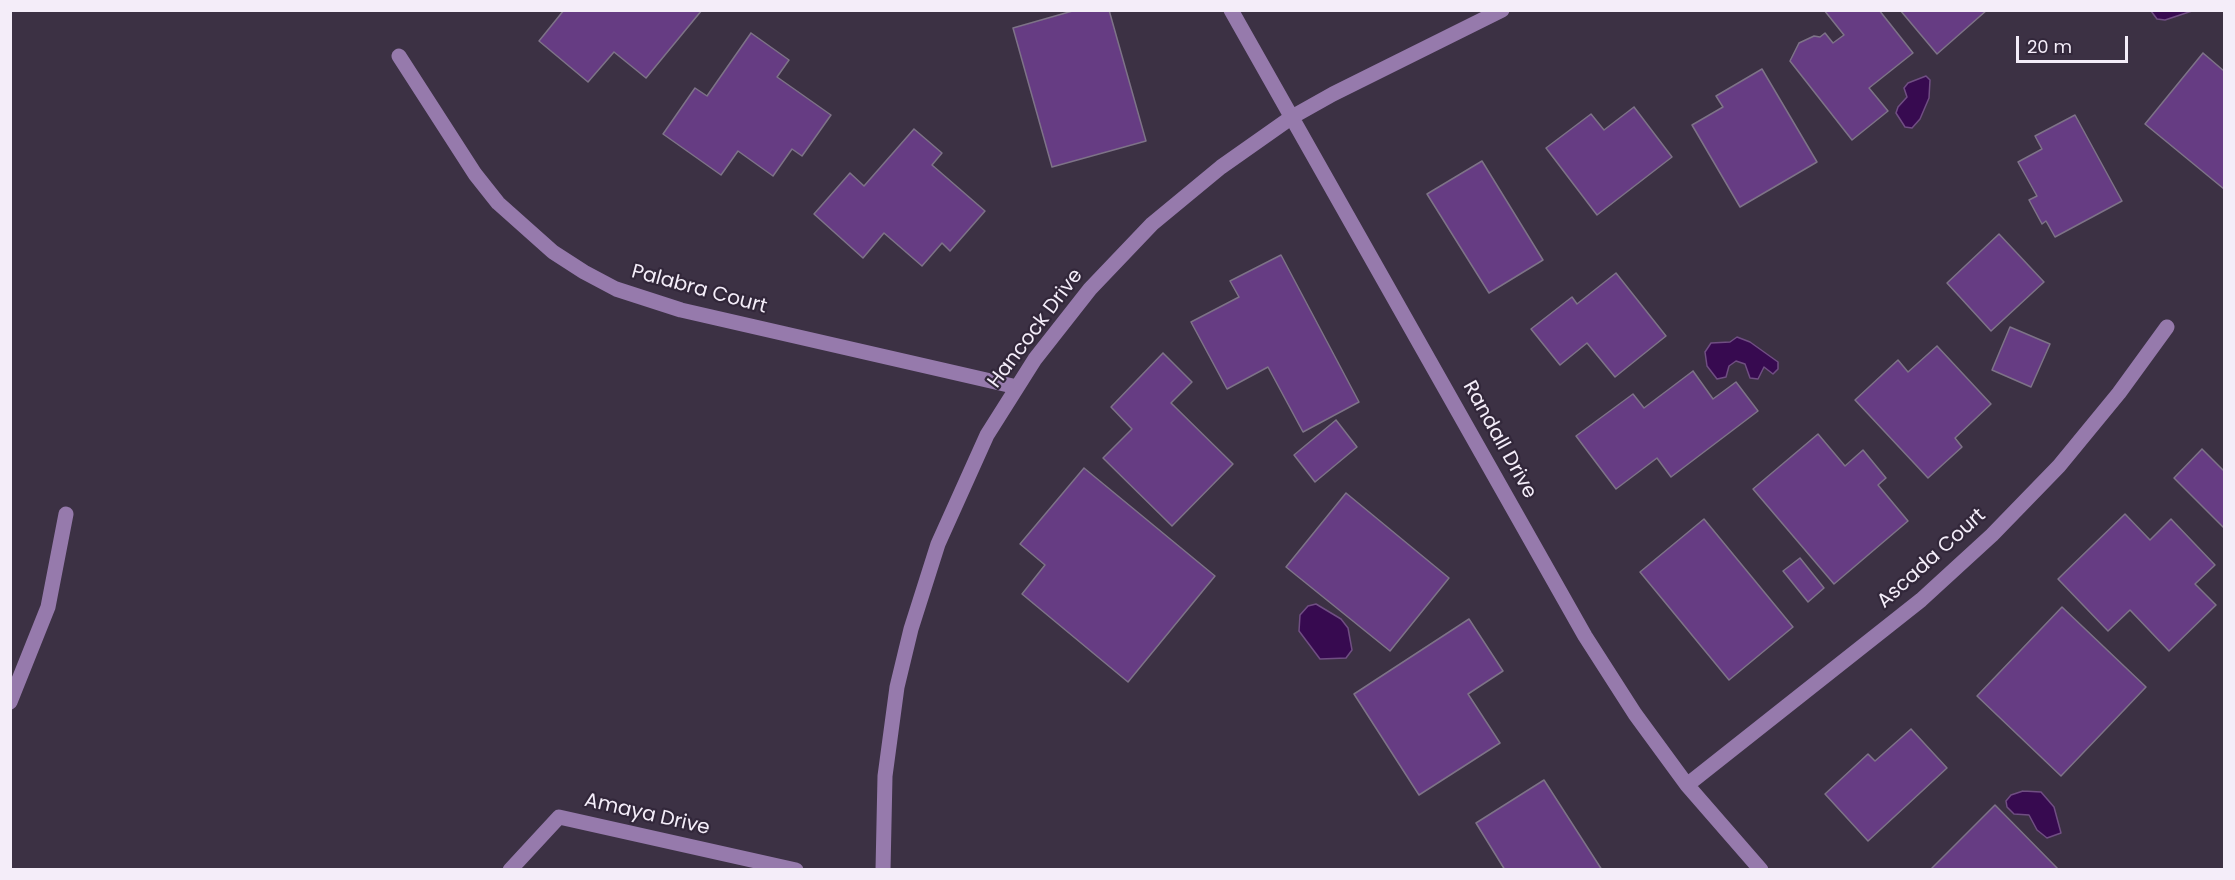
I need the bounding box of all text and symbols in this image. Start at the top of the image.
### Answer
scale bar [2019,24,2132,62]
text: 20 m [2027,34,2072,59]
street label: Palabra Court [629,260,769,320]
street label: Hancock Drive [983,265,1089,393]
street label: Randall Drive [1457,377,1541,503]
street label: Ascada Court [1873,504,1991,614]
street label: Amaya Drive [582,789,712,841]

